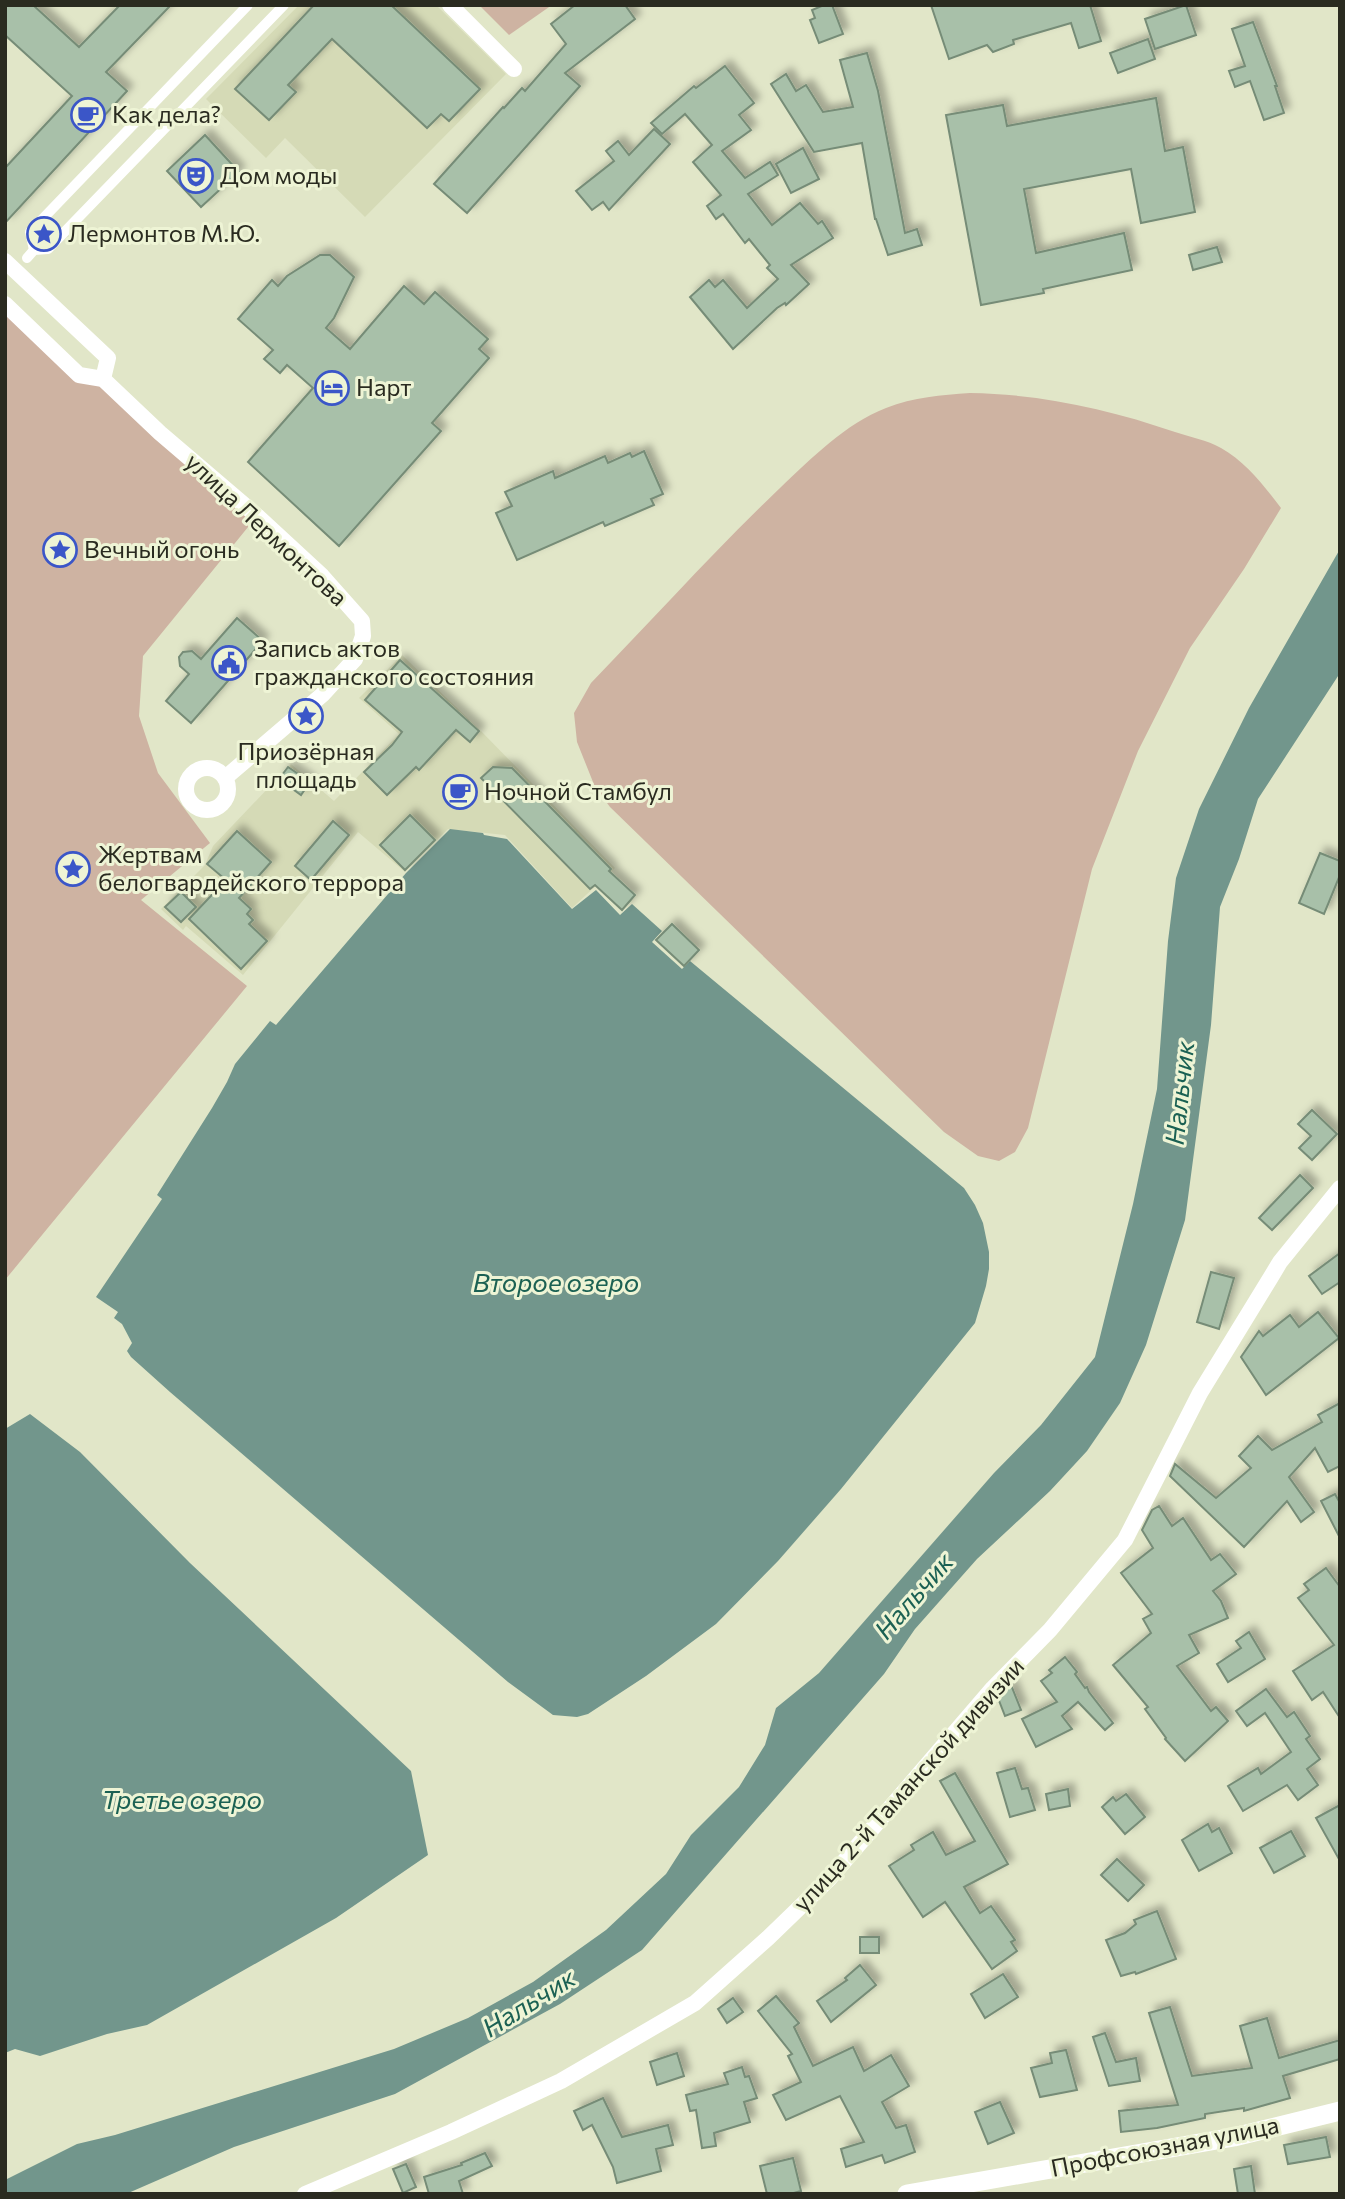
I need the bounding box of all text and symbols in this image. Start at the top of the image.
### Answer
cafe icon: Как дела? [69,96,107,134]
place label: Как дела? [112,99,221,128]
theatre icon: Дом моды [177,157,215,195]
place label: Дом моды [220,160,337,189]
place icon: Лермонтов М.Ю. [25,215,63,253]
place label: Лермонтов М.Ю. [68,218,260,247]
hotel icon: Нарт [313,369,351,407]
place label: Нарт [356,372,412,401]
street label: улица Лермонтова [180,446,354,611]
place icon: Вечный огонь [41,531,79,569]
place label: Вечный огонь [84,534,239,563]
place label: Запись актов гражданского состояния [254,633,534,690]
public building icon: Запись актов гражданского состояния [210,644,248,682]
place icon: Приозёрная площадь [287,697,325,735]
place label: Приозёрная площадь [237,736,375,793]
cafe icon: Ночной Стамбул [441,773,479,811]
place label: Ночной Стамбул [484,776,672,805]
place label: Жертвам белогвардейского террора [98,839,404,896]
place icon: Жертвам белогвардейского террора [54,850,92,888]
water label: Нальчик [1158,1038,1199,1146]
water label: Второе озеро [473,1266,639,1297]
water label: Нальчик [867,1545,959,1644]
street label: улица 2-й Таманской дивизии [786,1651,1030,1917]
water label: Третье озеро [102,1783,262,1814]
water label: Нальчик [476,1960,581,2042]
street label: Профсоюзная улица [1048,2109,1281,2182]

